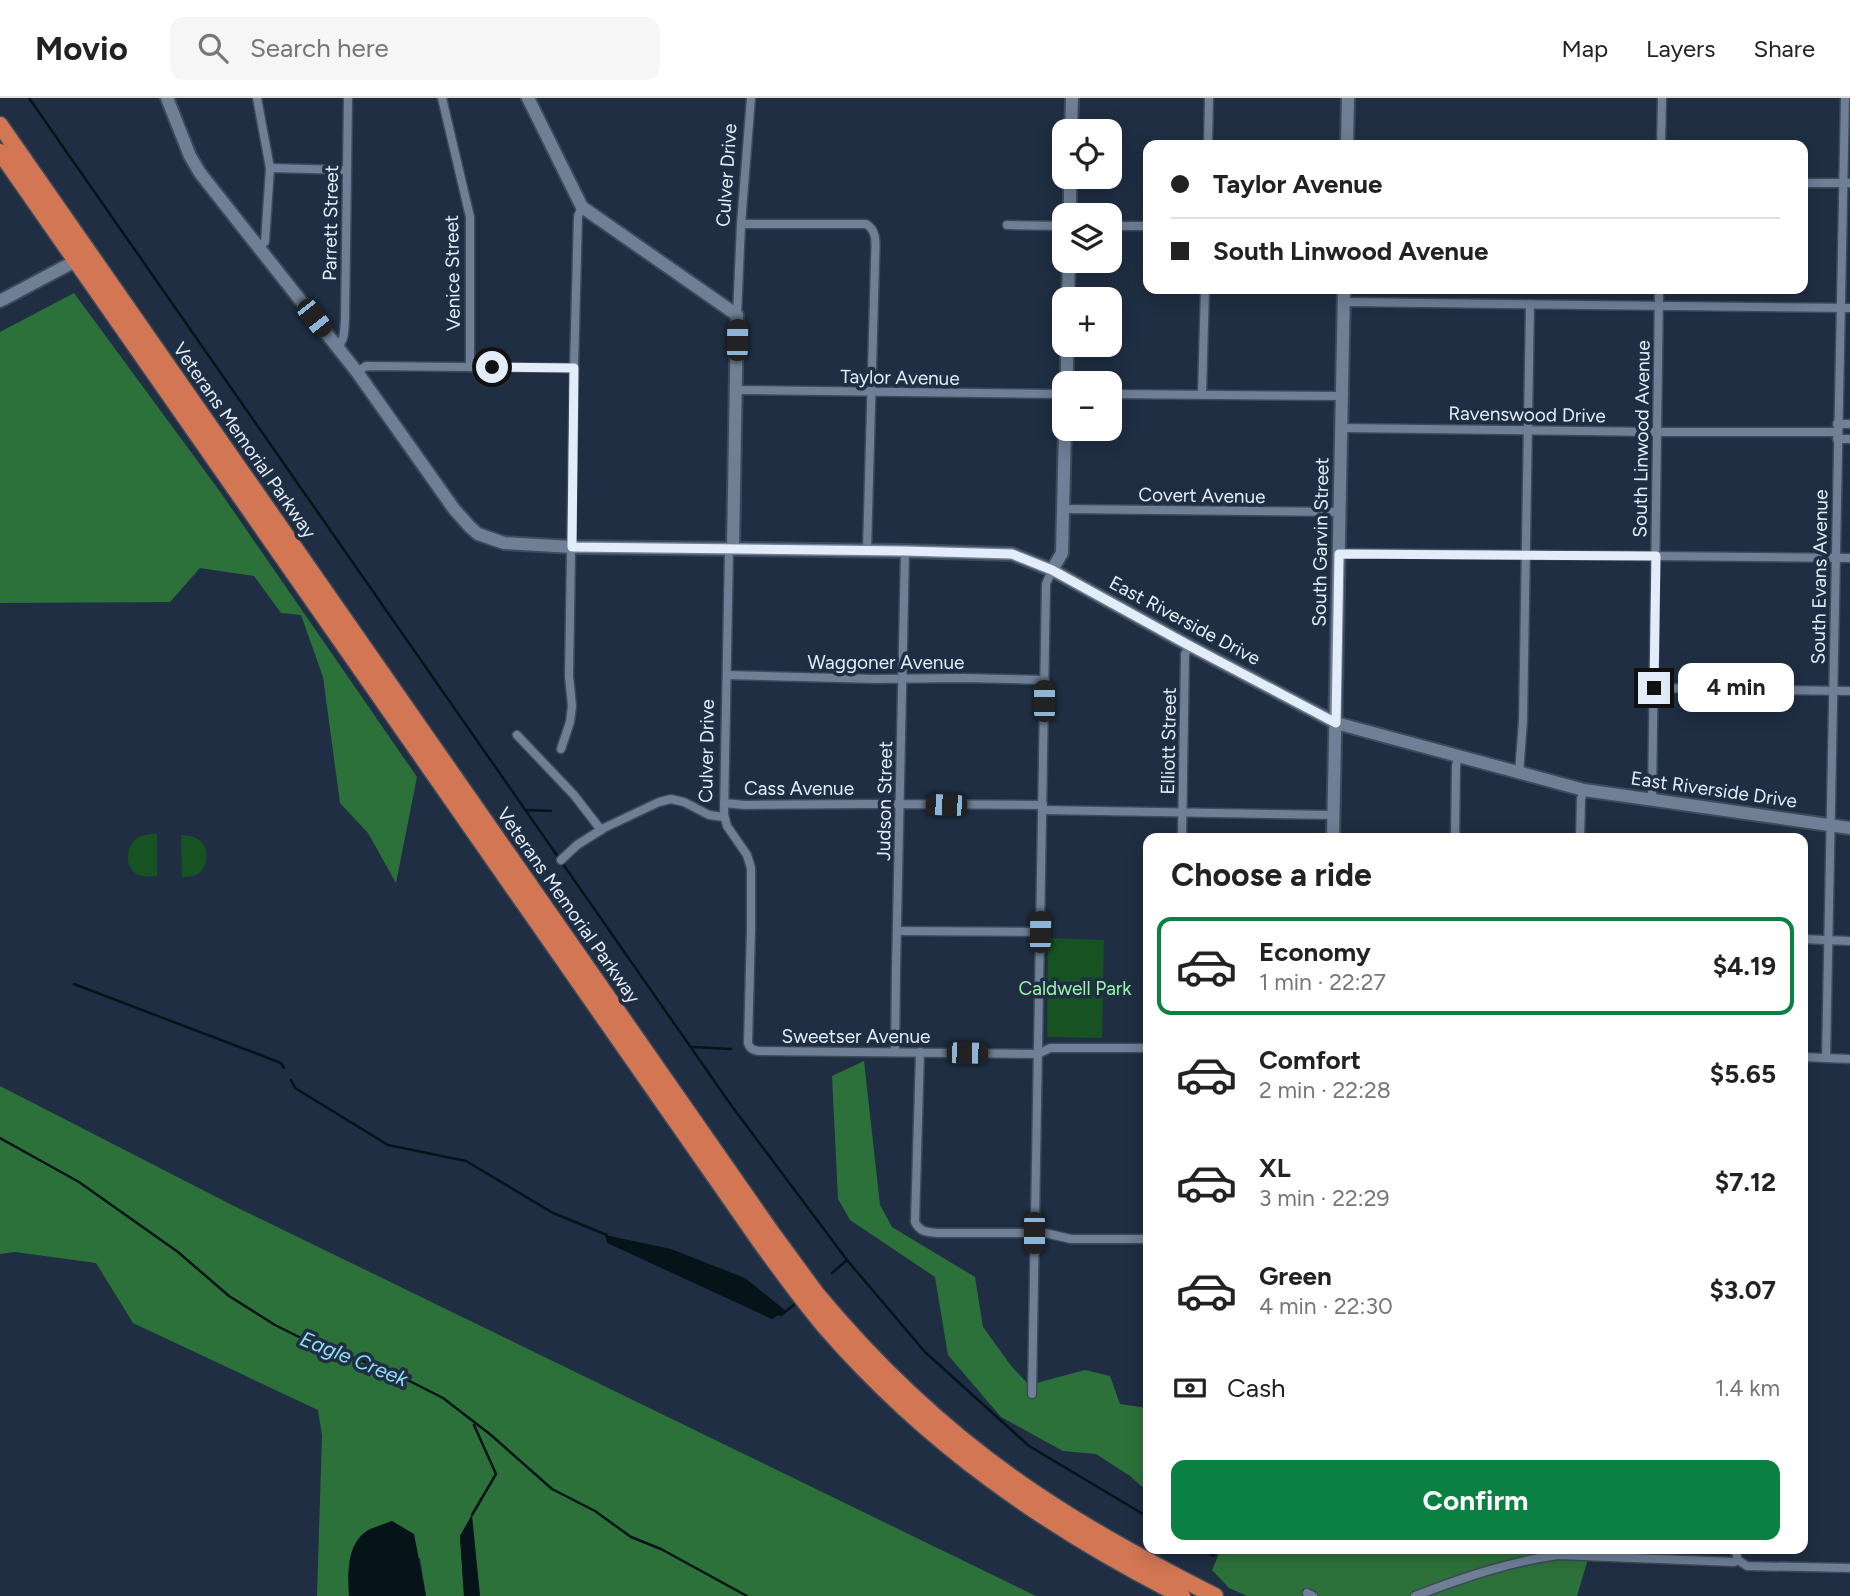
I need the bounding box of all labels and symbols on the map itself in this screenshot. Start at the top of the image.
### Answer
street label: Culver Drive [711,123,742,227]
street label: Parrett Street [318,165,343,281]
street label: Venice Street [440,215,465,331]
car [293,295,336,341]
car [727,319,748,361]
street label: Veterans Memorial Parkway [168,338,321,543]
street label: South Linwood Avenue [1628,340,1655,538]
route start [476,351,508,383]
street label: Taylor Avenue [840,365,960,390]
street label: Ravenswood Drive [1448,402,1606,427]
street label: South Garvin Street [1308,457,1333,627]
street label: Covert Avenue [1138,483,1266,508]
street label: South Evans Avenue [1806,489,1833,665]
street label: East Riverside Drive [1105,571,1264,670]
street label: Waggoner Avenue [808,651,964,674]
callout: 4 min [1678,664,1794,712]
route end [1638,672,1670,704]
car [1034,680,1055,722]
street label: Elliott Street [1156,687,1181,795]
street label: Culver Drive [694,699,719,803]
street label: Judson Street [872,741,897,861]
street label: East Riverside Drive [1629,766,1799,813]
street label: Cass Avenue [744,777,854,800]
car [925,794,968,816]
street label: Veterans Memorial Parkway [492,803,645,1008]
car [1030,911,1051,953]
park label: Caldwell Park [1019,977,1132,1000]
street label: Sweetser Avenue [782,1025,930,1048]
car [946,1042,989,1064]
car [1024,1212,1045,1254]
water label: Eagle Creek [297,1326,412,1392]

